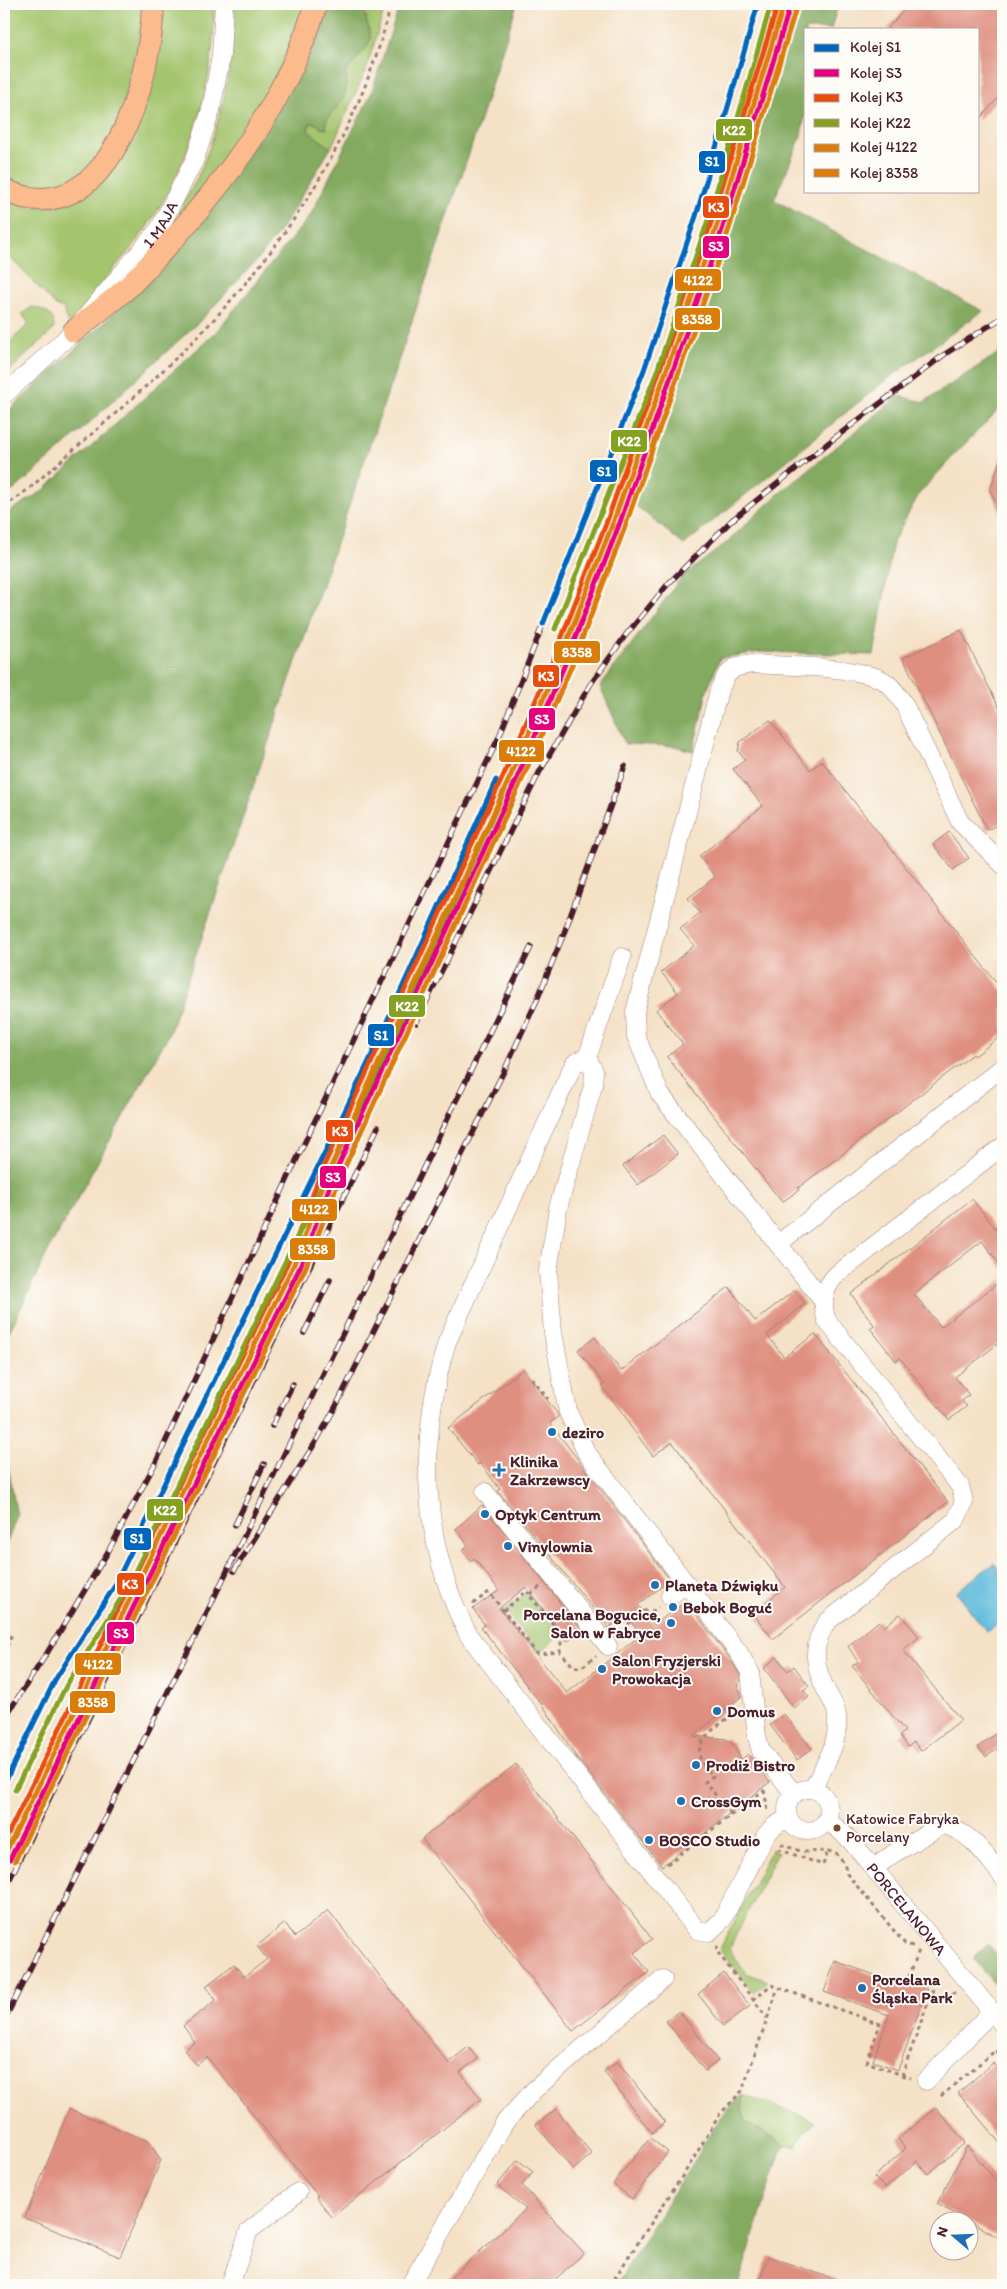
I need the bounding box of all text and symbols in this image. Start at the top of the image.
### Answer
legend [804,28,980,192]
text: Kolej S1 [850,38,901,56]
text: Kolej S3 [850,64,902,82]
text: Kolej K3 [850,88,903,106]
text: Kolej K22 [850,114,911,132]
line badge: K22 [715,118,753,142]
text: K22 [722,122,746,139]
text: Kolej 4122 [850,138,917,156]
line badge: S1 [698,150,726,174]
text: S1 [705,153,720,170]
text: Kolej 8358 [850,164,918,182]
line badge: K3 [702,195,730,219]
street label: 1 MAJA [138,198,181,252]
text: K3 [708,199,725,216]
line badge: S3 [702,235,730,259]
text: S3 [708,238,724,255]
line badge: 4122 [674,268,722,292]
text: 4122 [683,272,713,289]
line badge: 8358 [674,307,721,331]
text: 8358 [682,311,712,328]
line badge: K22 [610,429,648,453]
text: K22 [617,433,641,450]
line badge: S1 [589,459,618,483]
text: S1 [597,463,612,480]
line badge: 8358 [553,640,601,664]
text: 8358 [562,644,592,661]
line badge: K3 [532,664,560,688]
text: K3 [538,668,555,685]
line badge: S3 [528,707,556,731]
text: S3 [534,711,550,728]
line badge: 4122 [498,739,545,763]
text: 4122 [506,743,536,760]
line badge: K22 [388,994,426,1018]
text: K22 [395,998,419,1015]
line badge: S1 [367,1023,395,1047]
text: S1 [374,1027,389,1044]
line badge: K3 [325,1119,354,1143]
text: K3 [332,1123,349,1140]
line badge: S3 [319,1165,347,1189]
text: S3 [325,1169,341,1186]
line badge: 4122 [291,1198,338,1222]
text: 4122 [299,1201,329,1218]
line badge: 8358 [289,1237,336,1261]
text: 8358 [298,1241,328,1258]
place label: deziro [562,1423,604,1442]
marker: deziro [546,1426,558,1438]
place label: Klinika Zakrzewscy [510,1452,590,1490]
marker: Klinika Zakrzewscy [492,1463,506,1477]
line badge: K22 [146,1498,184,1522]
text: K22 [153,1502,177,1519]
place label: Optyk Centrum [495,1505,601,1525]
marker: Optyk Centrum [479,1508,491,1520]
line badge: S1 [123,1527,152,1551]
text: S1 [130,1530,145,1547]
place label: Vinylownia [518,1537,593,1557]
marker: Vinylownia [502,1540,514,1552]
line badge: K3 [116,1572,145,1596]
text: K3 [122,1576,139,1593]
place label: Planeta Dźwięku [665,1576,779,1596]
marker: Planeta Dźwięku [649,1579,661,1591]
place label: Bebok Boguć [683,1598,772,1618]
marker: Bebok Boguć [667,1601,679,1613]
place label: Porcelana Bogucice, Salon w Fabryce [523,1605,661,1643]
marker: Porcelana Bogucice, Salon w Fabryce [665,1617,677,1629]
line badge: S3 [106,1621,135,1645]
text: S3 [113,1625,129,1642]
place label: Salon Fryzjerski Prowokacja [612,1651,721,1689]
line badge: 4122 [74,1652,122,1676]
text: 4122 [83,1656,113,1673]
marker: Salon Fryzjerski Prowokacja [596,1663,608,1675]
line badge: 8358 [69,1690,116,1714]
text: 8358 [78,1694,108,1711]
place label: Domus [727,1702,775,1721]
marker: Domus [711,1705,723,1717]
place label: Prodiż Bistro [706,1756,795,1775]
marker: Prodiż Bistro [690,1759,702,1771]
place label: CrossGym [691,1792,762,1812]
marker: CrossGym [675,1795,687,1807]
place label: Katowice Fabryka Porcelany [846,1810,960,1846]
marker: Katowice Fabryka Porcelany [832,1823,842,1833]
place label: BOSCO Studio [659,1831,760,1850]
marker: BOSCO Studio [643,1834,655,1846]
street label: PORCELANOWA [863,1858,951,1959]
place label: Porcelana Śląska Park [872,1970,954,2008]
marker: Porcelana Śląska Park [856,1982,868,1994]
north arrow [930,2212,980,2262]
text: N [933,2225,952,2239]

